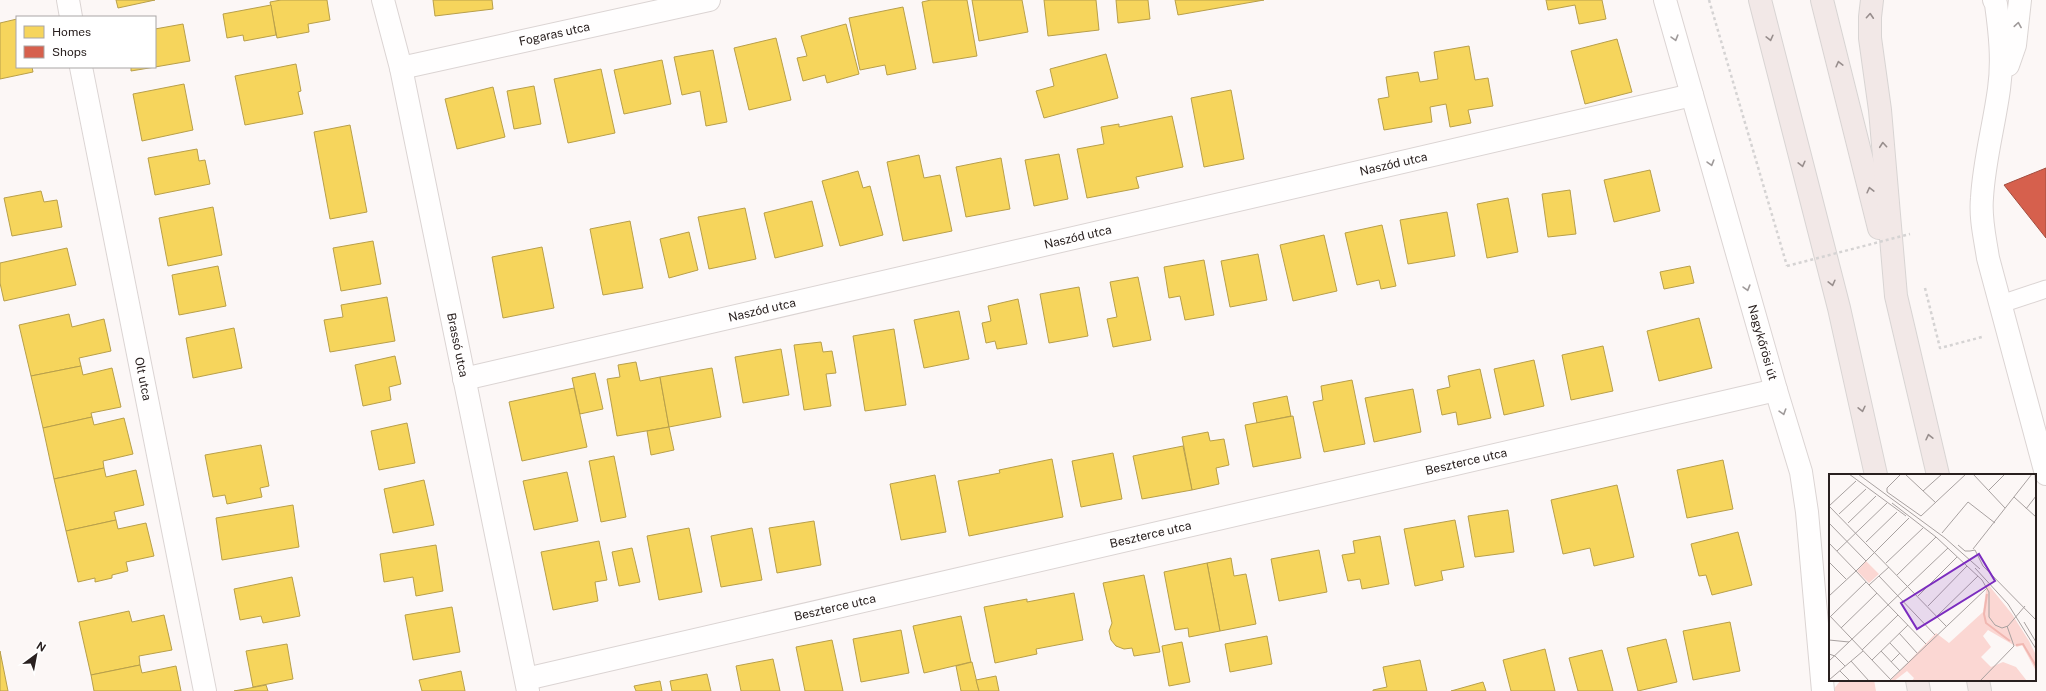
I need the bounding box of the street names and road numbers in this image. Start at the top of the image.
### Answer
street label: Fogaras utca [518,20,591,49]
street label: Naszód utca [1358,149,1429,179]
street label: Naszód utca [1043,222,1113,252]
street label: Naszód utca [727,295,797,325]
street label: Nagykőrösi út [1745,303,1780,382]
street label: Brassó utca [444,311,471,378]
street label: Olt utca [132,356,154,402]
street label: Beszterce utca [1424,445,1508,478]
street label: Beszterce utca [1108,518,1193,551]
street label: Beszterce utca [793,591,877,624]

